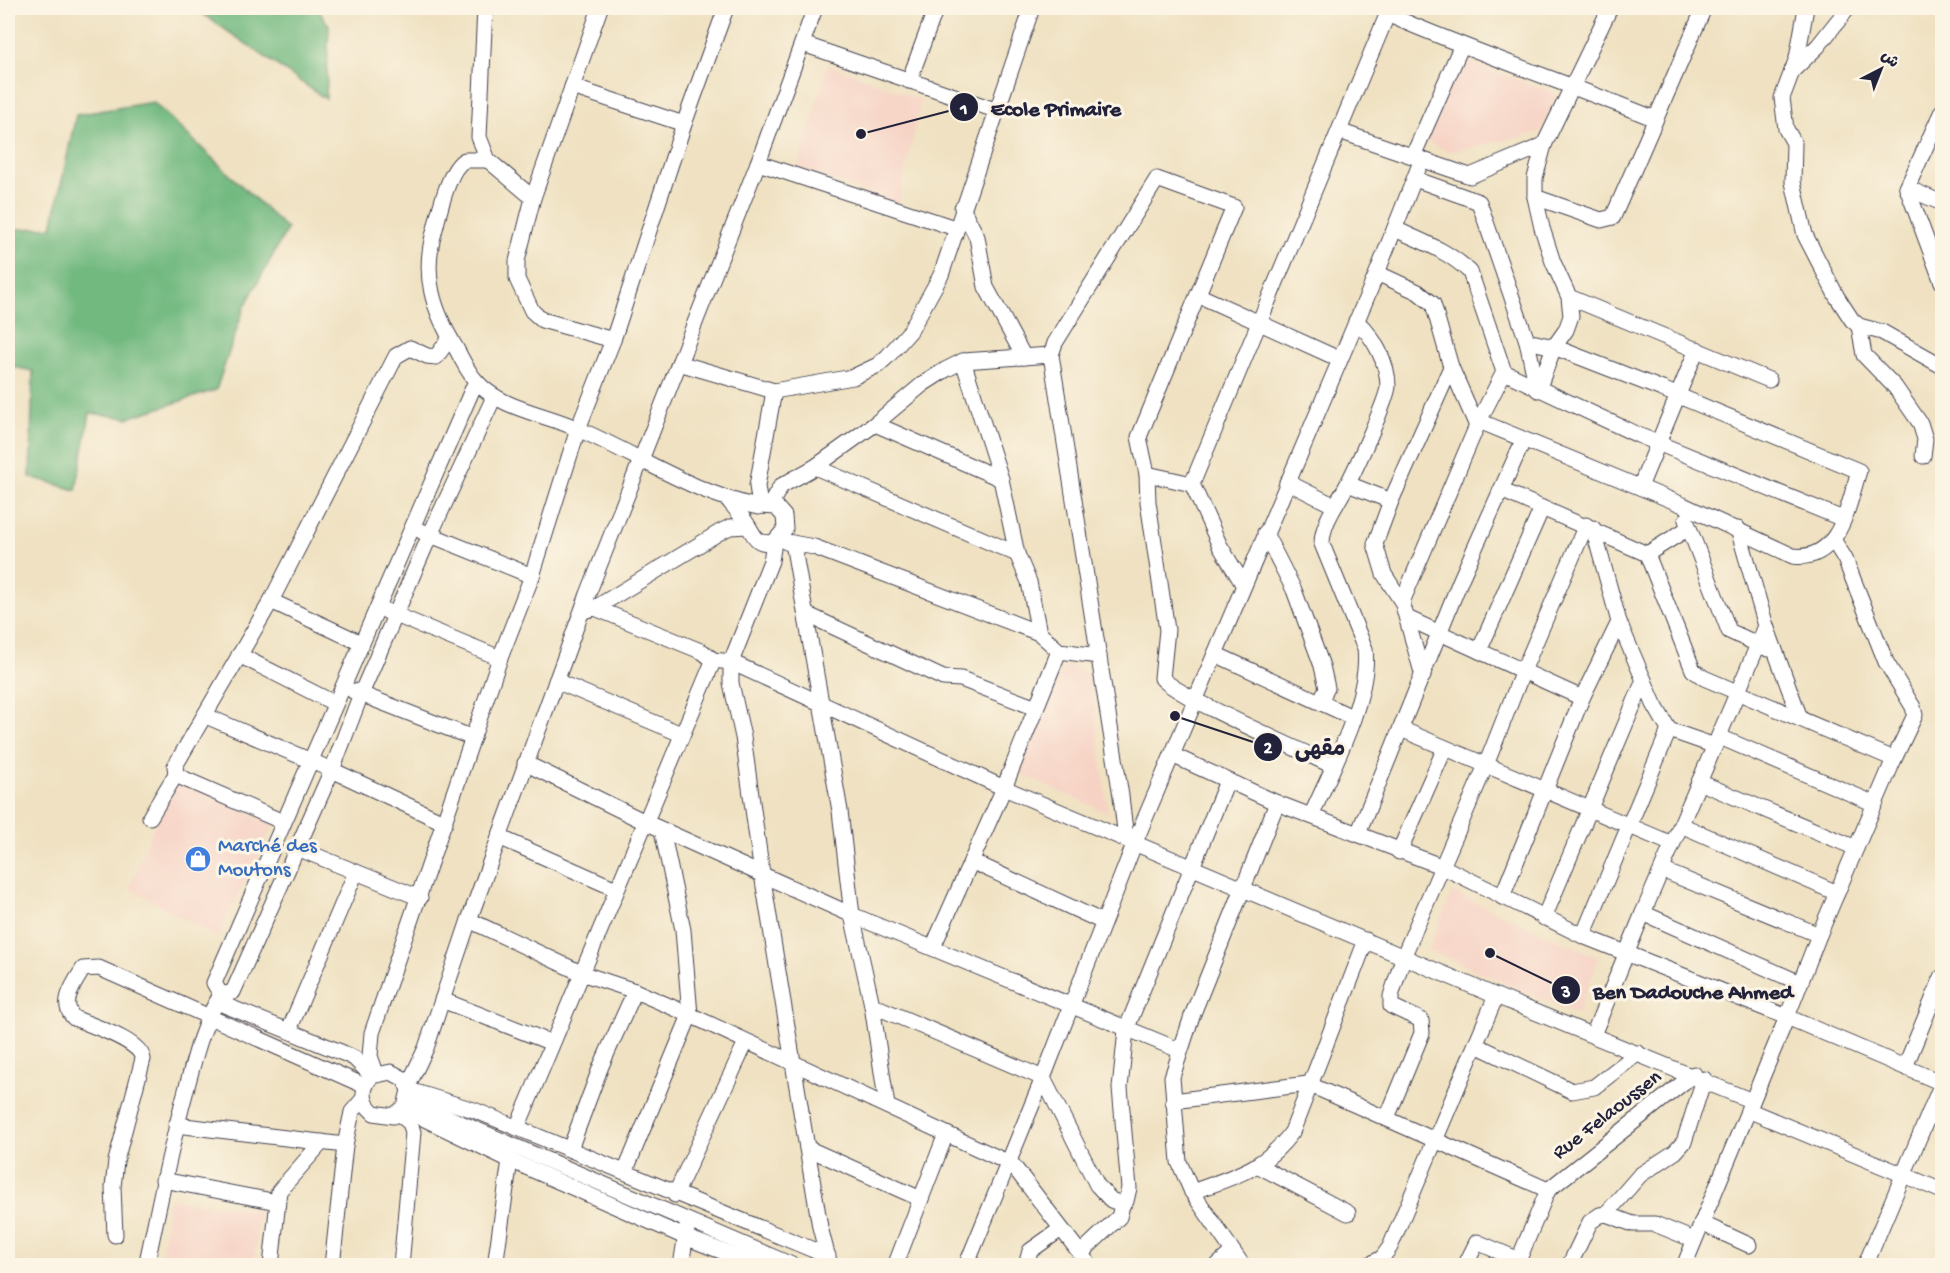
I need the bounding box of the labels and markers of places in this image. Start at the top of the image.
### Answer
callout: Ecole Primaire [949,87,1133,127]
callout: مقهى [1253,727,1357,767]
place label: Marché des Moutons [218,835,318,884]
shop icon: Marché des Moutons [183,844,213,874]
callout: Ben Dadouche Ahmed [1551,970,1805,1010]

